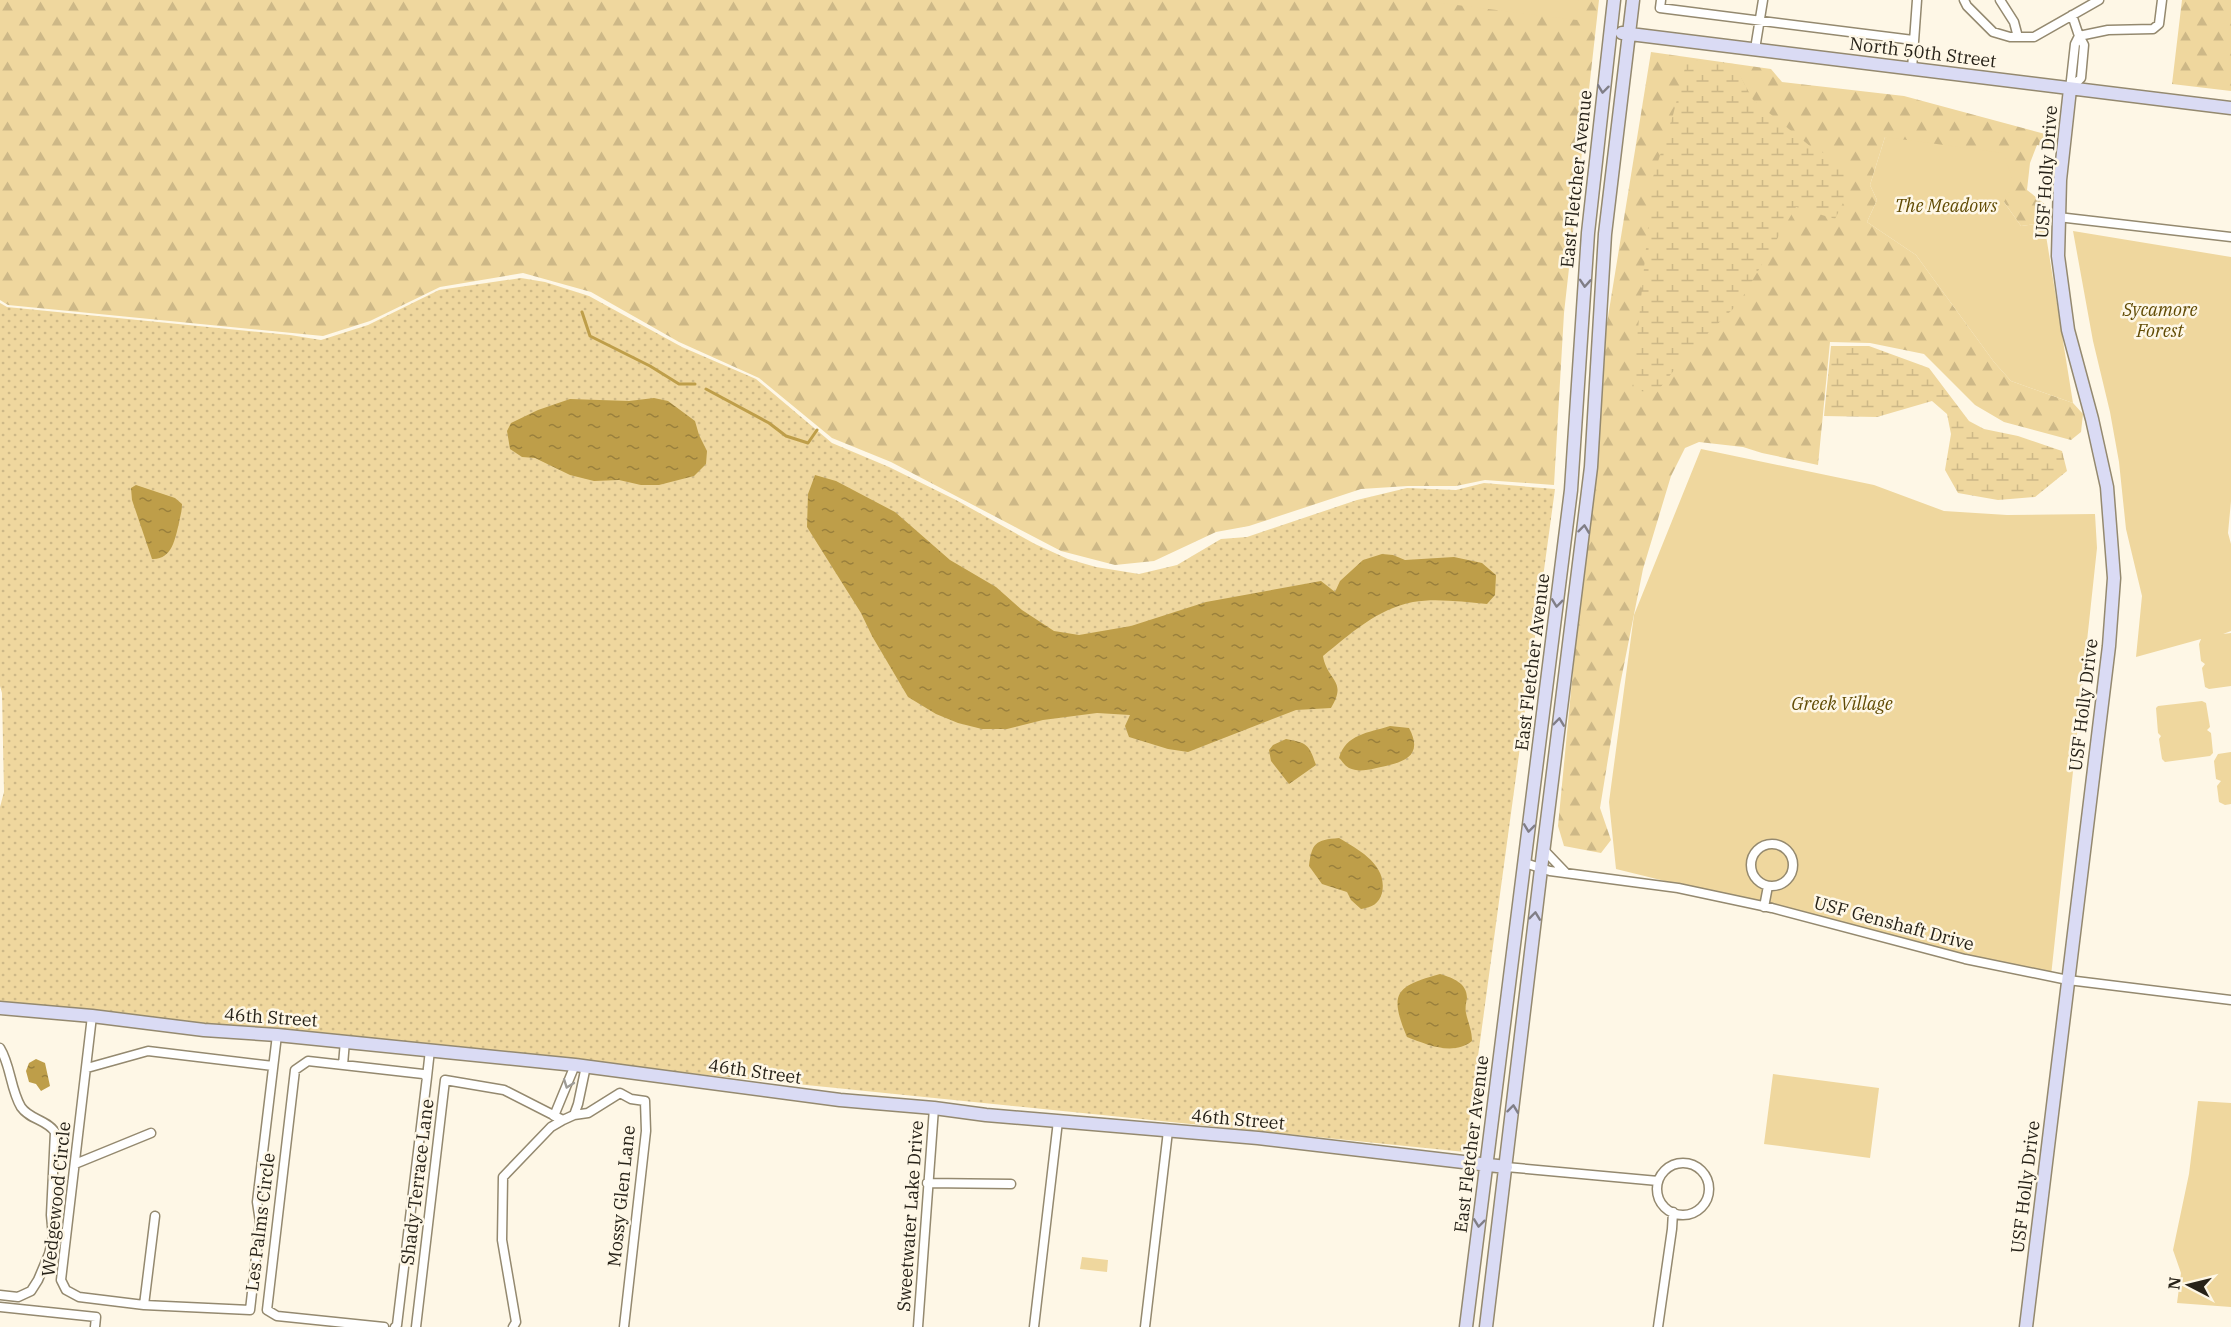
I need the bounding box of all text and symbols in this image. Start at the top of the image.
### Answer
street label: North 50th Street [1848,32,1998,72]
one-way arrow [1597,85,1610,94]
street label: East Fletcher Avenue [1555,89,1597,269]
street label: USF Holly Drive [2030,105,2062,239]
park label: The Meadows [1895,194,1998,217]
one-way arrow [1578,279,1591,288]
park label: Sycamore Forest [2121,298,2198,342]
one-way arrow [1577,524,1589,533]
street label: East Fletcher Avenue [1510,572,1554,752]
one-way arrow [1552,598,1564,608]
street label: USF Holly Drive [2063,637,2103,773]
park label: Greek Village [1791,692,1893,715]
one-way arrow [1553,717,1565,727]
one-way arrow [1523,824,1536,833]
street label: USF Genshaft Drive [1811,891,1977,955]
one-way arrow [1528,911,1541,920]
street label: 46th Street [223,1002,319,1032]
street label: 46th Street [707,1053,803,1089]
street label: East Fletcher Avenue [1449,1054,1493,1234]
one-way arrow [563,1078,576,1089]
street label: Shady Terrace Lane [395,1098,439,1266]
street label: 46th Street [1190,1103,1286,1135]
one-way arrow [1506,1105,1519,1114]
street label: USF Holly Drive [2005,1119,2045,1255]
street label: Wedgewood Circle [36,1120,76,1278]
street label: Sweetwater Lake Drive [892,1120,928,1312]
street label: Mossy Glen Lane [602,1124,640,1268]
street label: Les Palms Circle [240,1151,280,1293]
one-way arrow [1473,1218,1486,1227]
north arrow [2159,1255,2219,1315]
text: N [2163,1276,2185,1291]

